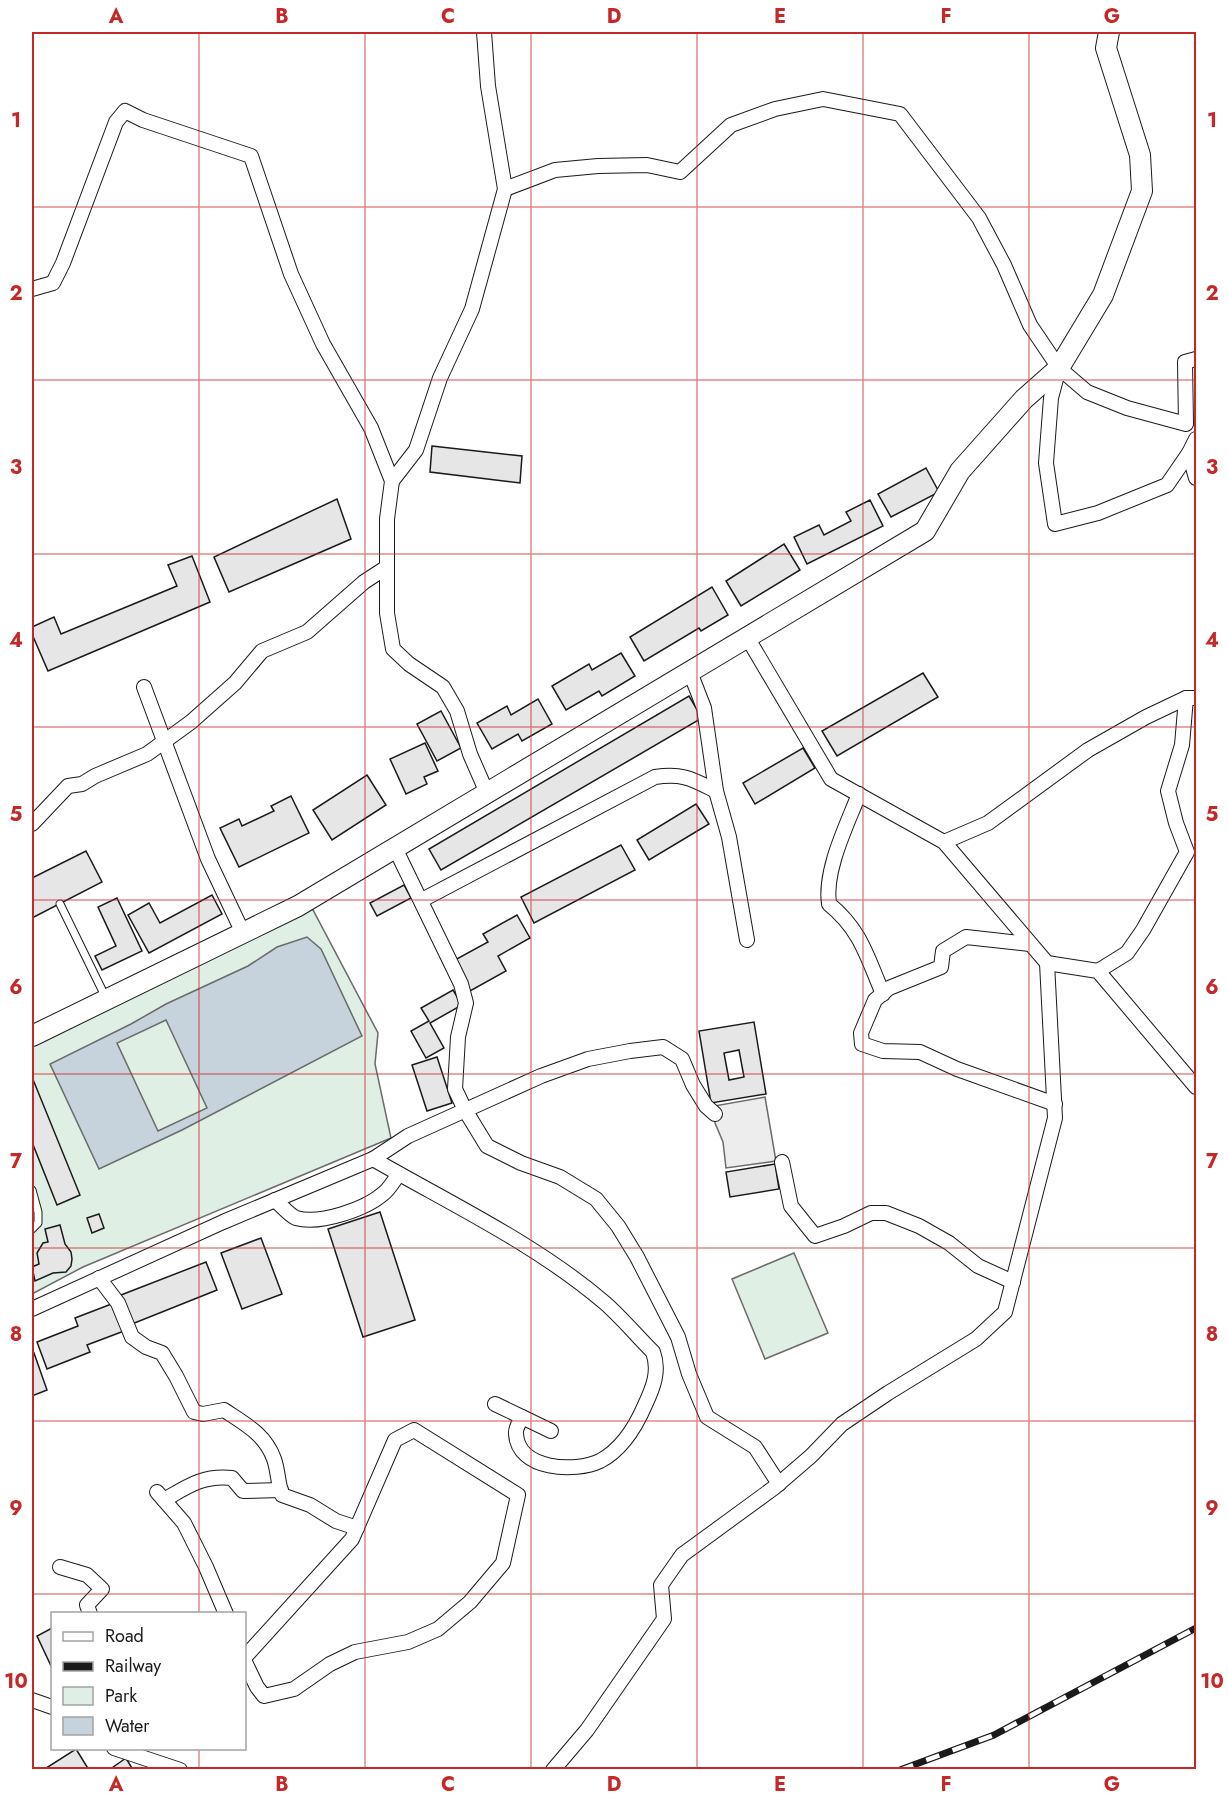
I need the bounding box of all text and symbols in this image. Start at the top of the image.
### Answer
text: A [108,2,124,31]
text: B [275,2,289,31]
text: C [441,2,455,31]
text: D [607,2,621,31]
text: E [774,2,786,31]
text: F [940,2,952,31]
text: G [1104,2,1120,31]
text: 1 [11,106,21,135]
text: 1 [1207,106,1217,135]
text: 2 [9,279,23,308]
text: 2 [1205,279,1219,308]
text: 3 [10,453,22,482]
text: 3 [1206,453,1218,482]
text: 4 [9,626,23,655]
text: 4 [1205,626,1219,655]
text: 5 [10,800,23,829]
text: 5 [1206,800,1219,829]
text: 6 [9,973,23,1002]
text: 6 [1205,973,1219,1002]
text: 7 [10,1147,23,1176]
text: 7 [1206,1147,1219,1176]
text: 8 [10,1320,22,1349]
text: 8 [1206,1320,1218,1349]
text: 9 [9,1494,23,1523]
text: 9 [1205,1494,1219,1523]
legend [51,1612,246,1750]
text: Road [105,1623,144,1649]
text: Railway [105,1653,161,1679]
text: 10 [4,1667,28,1696]
text: 10 [1200,1667,1224,1696]
text: Park [105,1683,137,1709]
text: Water [105,1713,150,1739]
text: A [108,1770,124,1799]
text: B [275,1770,289,1799]
text: C [441,1770,455,1799]
text: D [607,1770,621,1799]
text: E [774,1770,786,1799]
text: F [940,1770,952,1799]
text: G [1104,1770,1120,1799]

